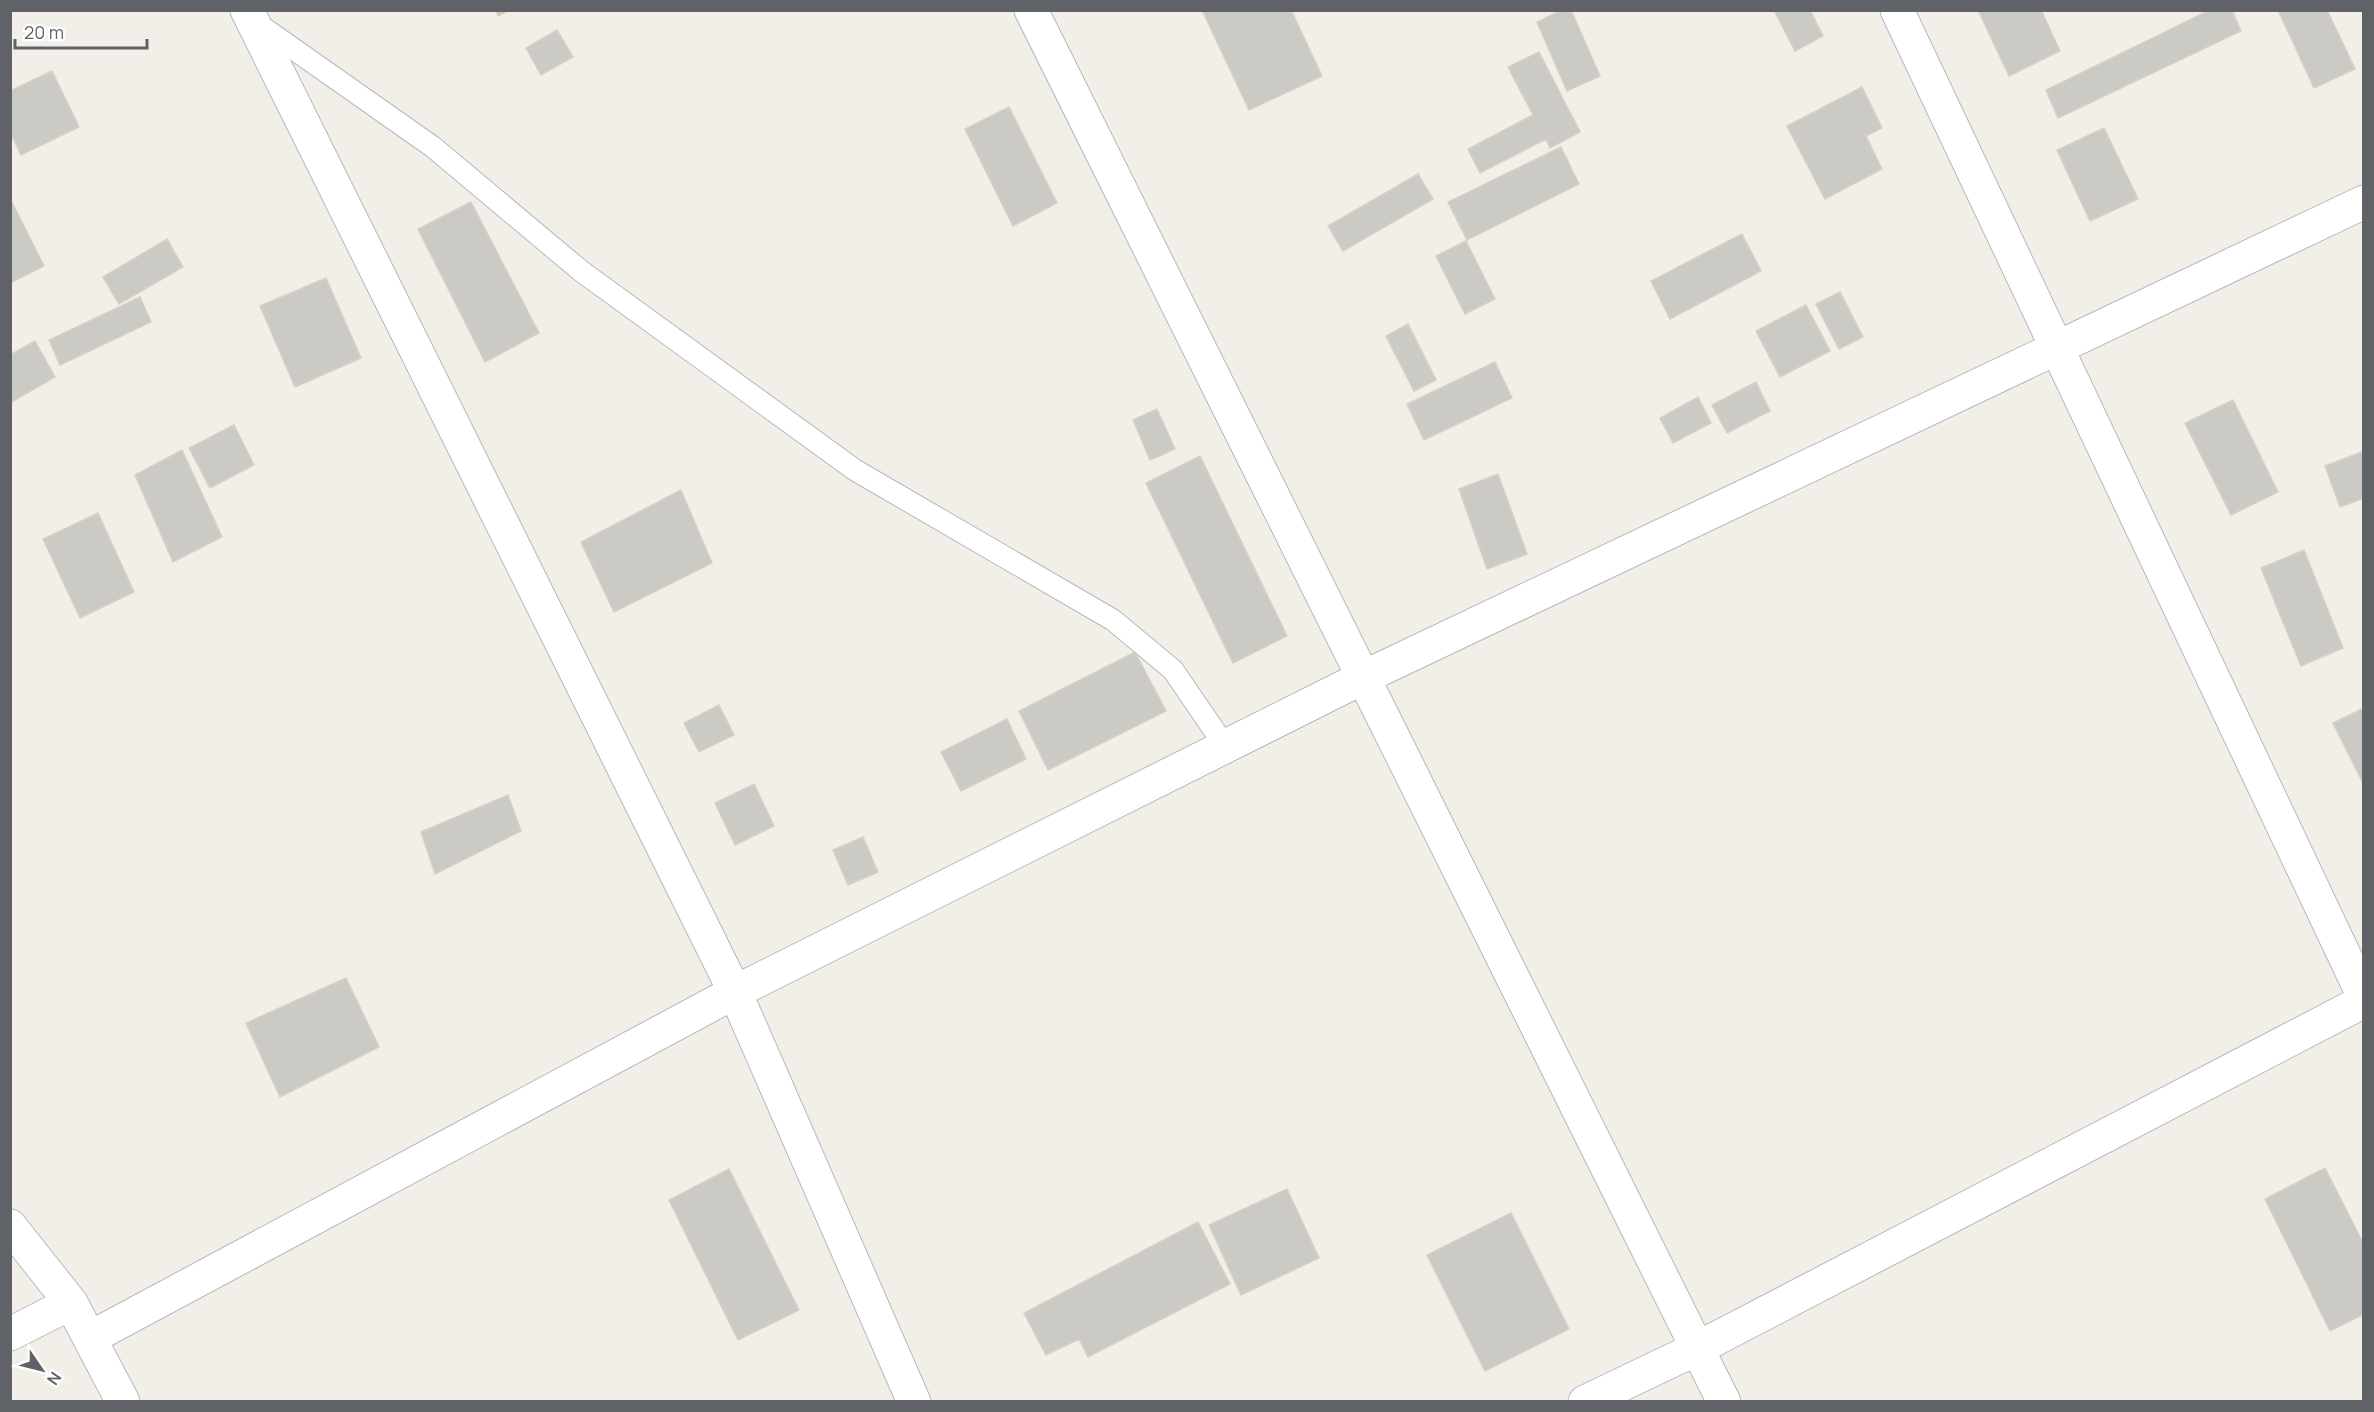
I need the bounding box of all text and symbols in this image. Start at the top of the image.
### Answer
scale bar [15,12,147,50]
text: 20 m [24,20,64,44]
north arrow [12,1340,72,1400]
text: N [42,1368,67,1390]

